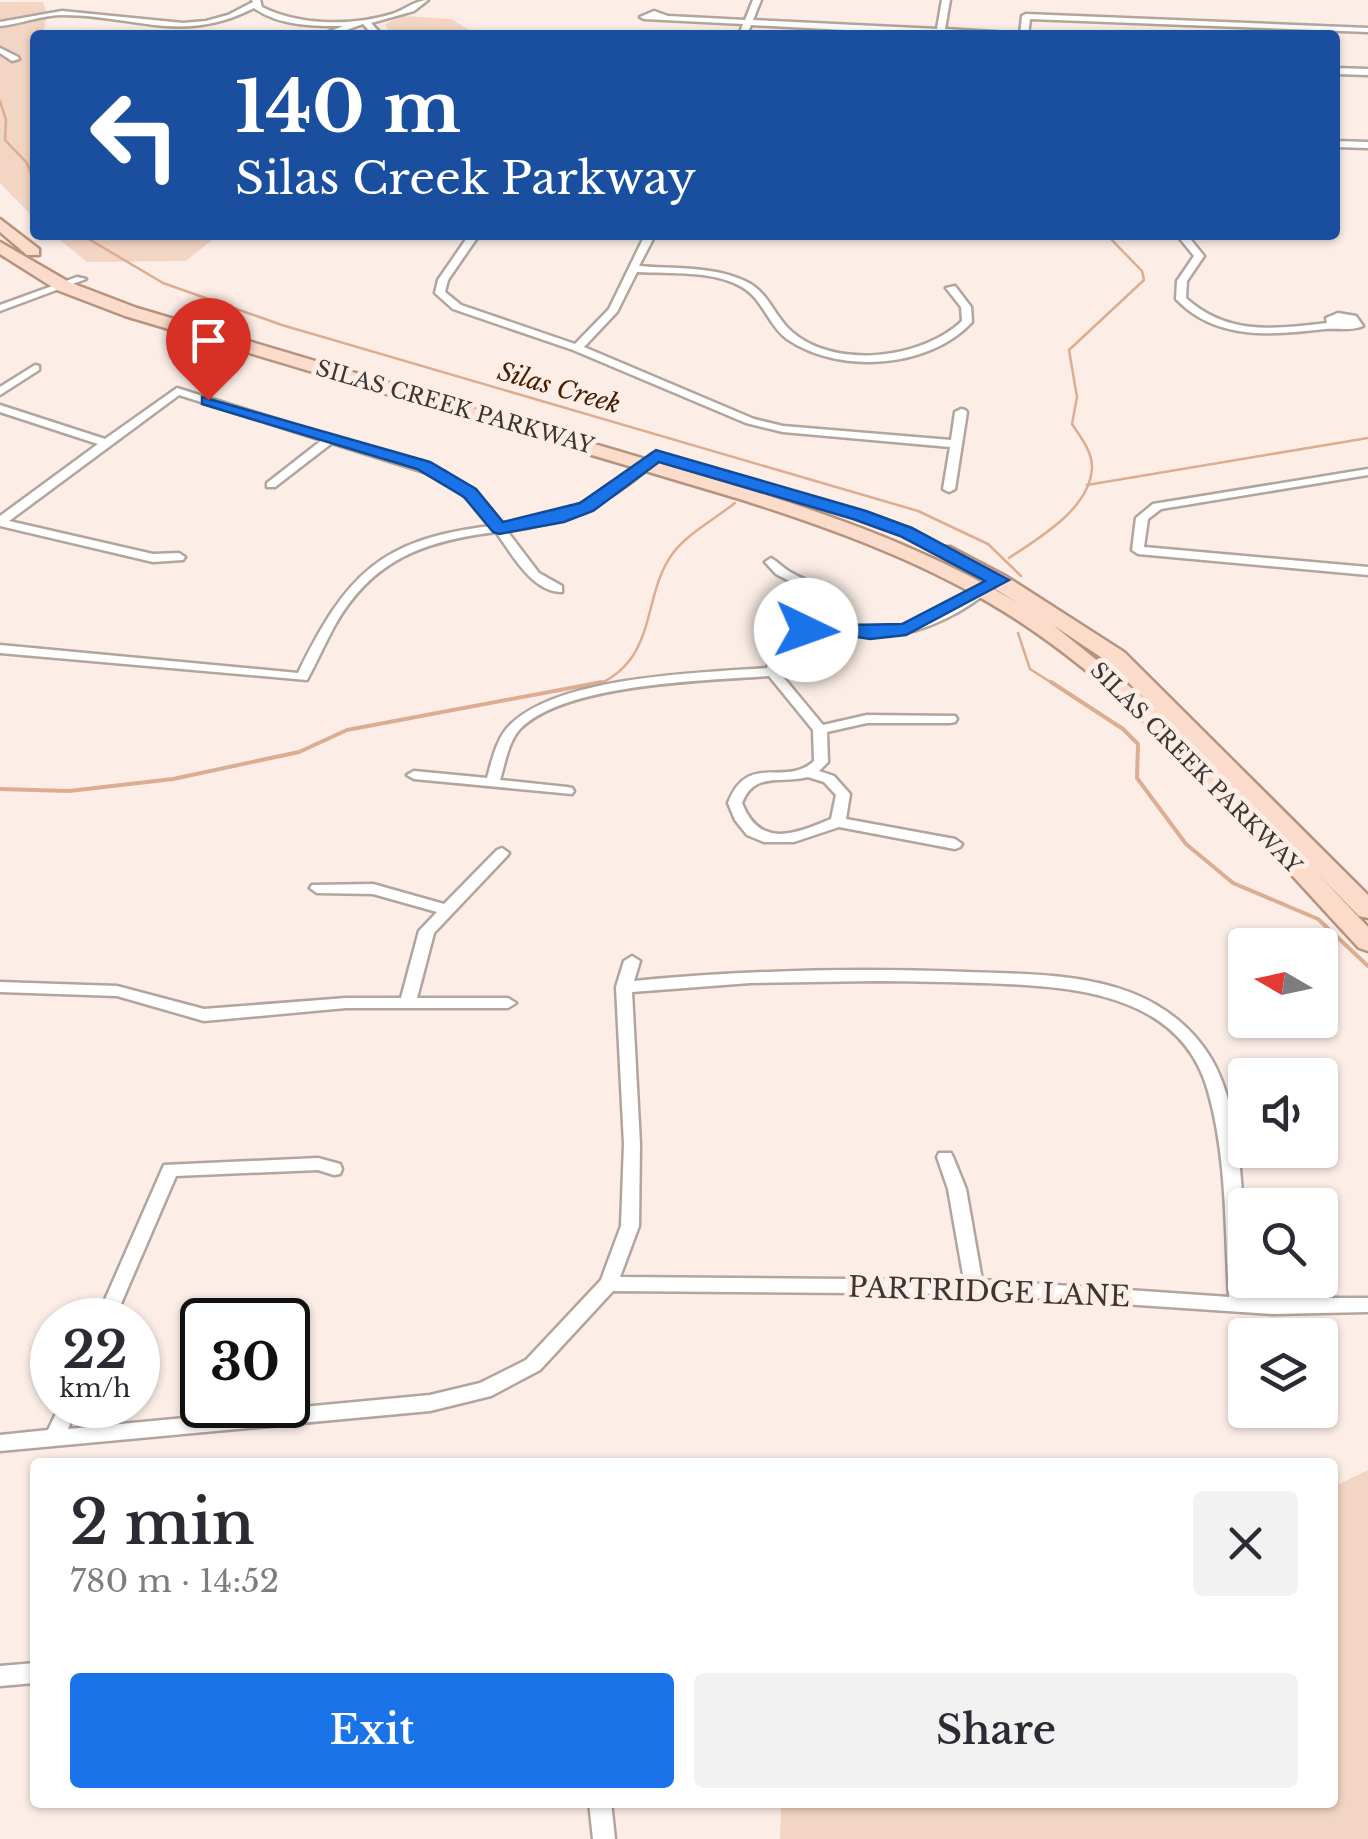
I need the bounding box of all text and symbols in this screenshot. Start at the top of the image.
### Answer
text: 140 m [235,64,461,151]
icon: left [70,70,200,200]
text: Silas Creek Parkway [235,150,696,206]
pin [166,298,251,401]
icon: arrive [181,313,236,368]
street label: SILAS CREEK PARKWAY [313,354,598,460]
water label: Silas Creek [494,356,624,420]
position arrow [754,578,858,682]
street label: SILAS CREEK PARKWAY [1085,657,1308,880]
north arrow [1228,928,1338,1038]
map controls [1228,928,1338,1428]
button: sound [1228,1058,1338,1168]
button: search [1228,1188,1338,1298]
street label: PARTRIDGE LANE [848,1270,1130,1314]
speed limit sign: 30 [180,1298,310,1428]
button: layers [1228,1318,1338,1428]
text: 22 [62,1319,128,1382]
text: km/h [60,1373,130,1404]
text: 2 min [70,1486,255,1560]
button: close [1193,1491,1298,1596]
text: 780 m · 14:52 [70,1561,279,1601]
button: Exit [70,1673,674,1788]
button: Share [694,1673,1298,1788]

